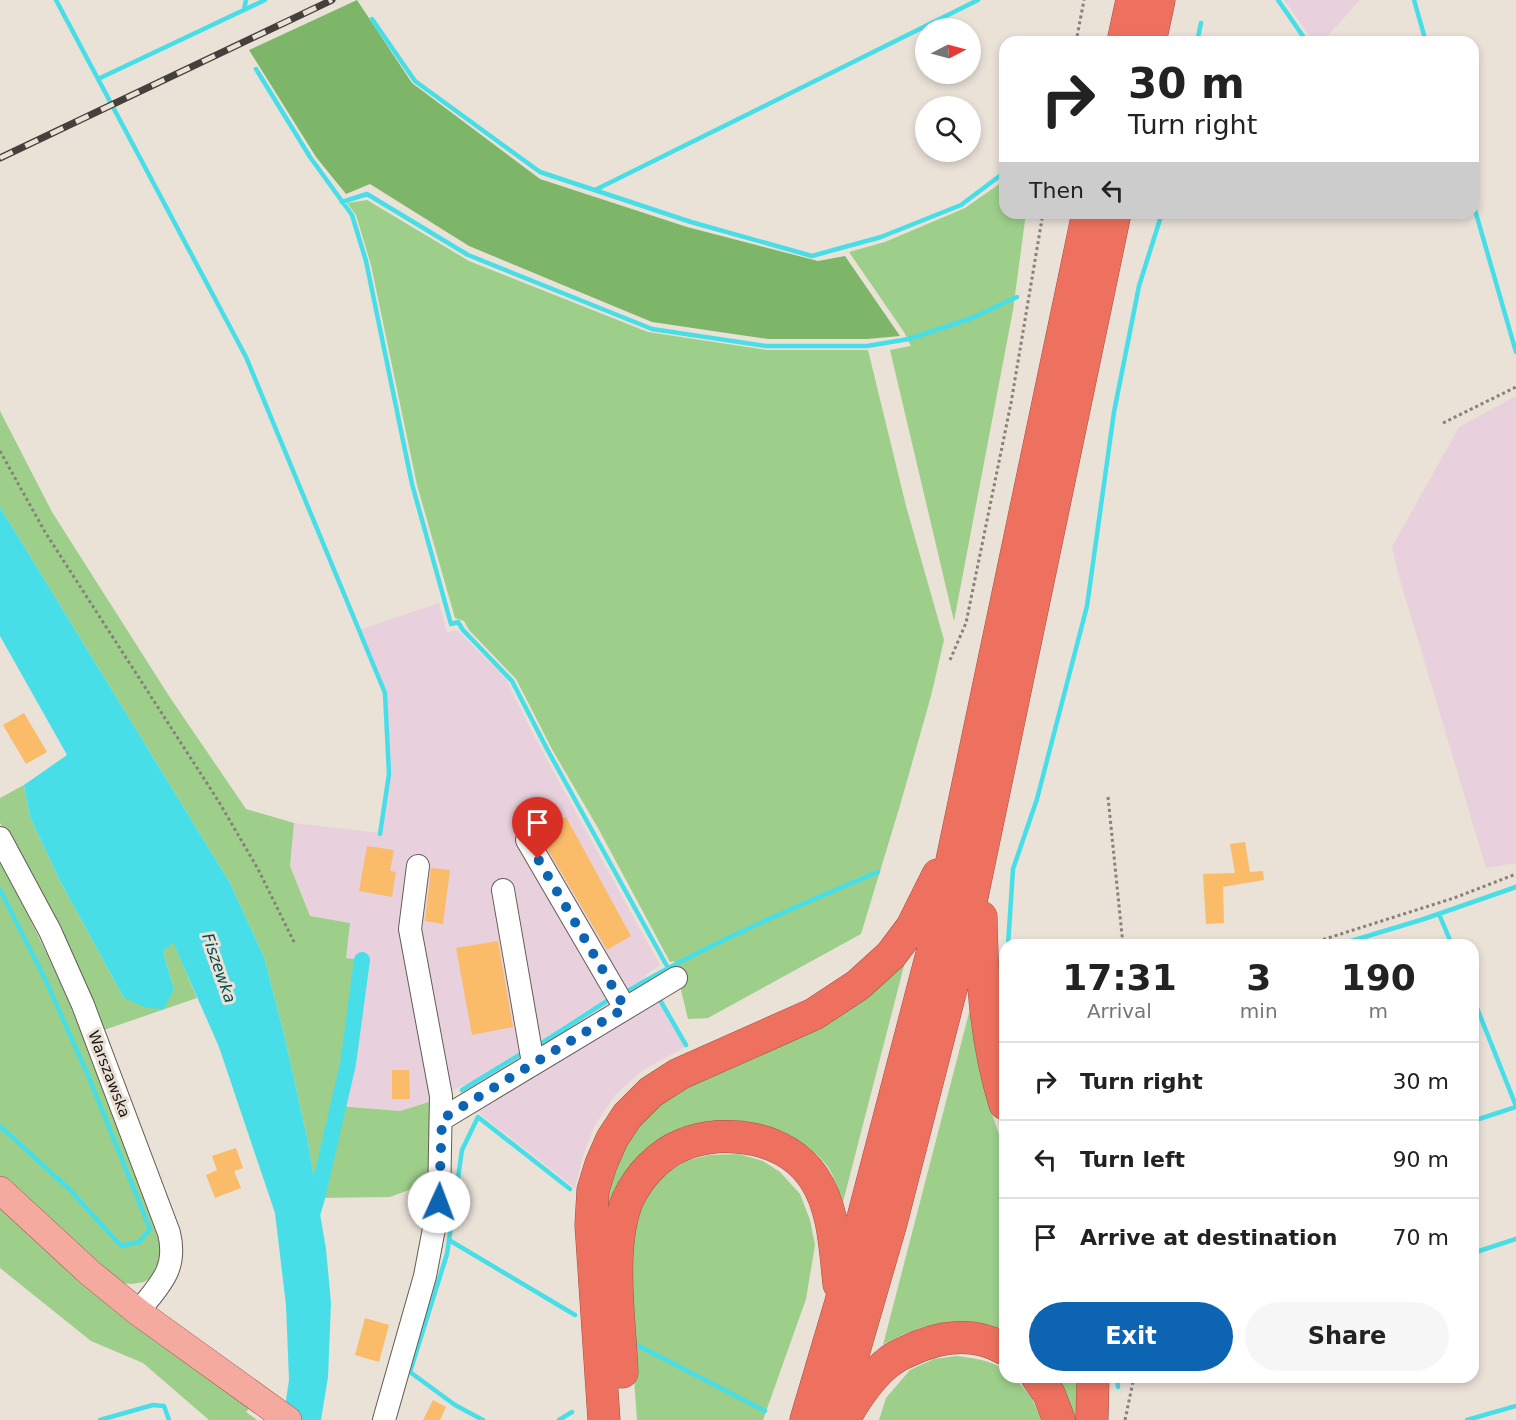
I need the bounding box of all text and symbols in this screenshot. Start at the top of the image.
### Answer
north arrow [915,18,981,84]
map controls [915,18,981,162]
text: 30 m [1128,59,1245,108]
icon: right [1029,60,1107,138]
button: search [915,96,981,162]
text: Turn right [1128,109,1257,140]
icon: left [1096,174,1129,207]
text: Then [1029,178,1084,203]
pin [512,797,563,859]
icon: arrive [521,806,554,839]
water label: Fiszewka [198,931,240,1005]
text: 17:31 [1062,957,1177,998]
text: 3 [1246,957,1271,998]
text: 190 [1341,957,1416,998]
text: Arrival [1087,999,1152,1023]
text: min [1240,999,1278,1023]
text: m [1369,999,1388,1023]
street label: Warszawska [84,1028,134,1120]
icon: right [1029,1065,1062,1098]
text: Turn right [1080,1069,1203,1094]
text: 30 m [1393,1069,1449,1094]
icon: left [1029,1143,1062,1176]
text: Turn left [1080,1147,1185,1172]
text: 90 m [1393,1147,1449,1172]
position arrow [407,1170,471,1234]
icon: arrive [1029,1221,1062,1254]
text: Arrive at destination [1080,1225,1337,1250]
text: 70 m [1393,1225,1449,1250]
button: Exit [1029,1302,1233,1371]
button: Share [1245,1302,1449,1371]

